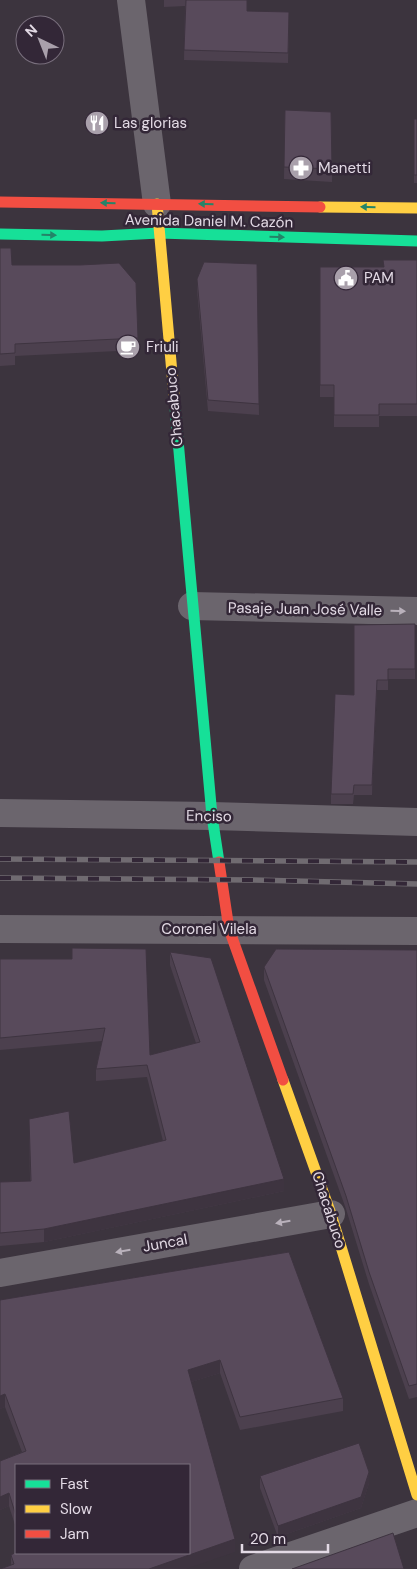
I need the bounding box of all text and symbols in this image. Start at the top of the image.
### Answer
north arrow [15,15,65,65]
text: N [21,20,41,41]
restaurant icon: Las glorias [84,110,110,136]
place label: Las glorias [114,113,187,133]
pharmacy icon: Manetti [288,155,314,181]
place label: Manetti [318,158,371,178]
one-way arrow [100,199,116,207]
one-way arrow [198,200,214,208]
one-way arrow [360,203,376,211]
street label: Avenida Daniel M. Cazón [125,210,293,232]
one-way arrow [41,231,57,239]
one-way arrow [270,233,286,241]
public building icon: PAM [333,265,359,291]
place label: PAM [364,268,394,288]
cafe icon: Friuli [115,334,141,360]
place label: Friuli [146,337,179,357]
street label: Chacabuco [161,366,187,448]
street label: Pasaje Juan José Valle [228,598,382,620]
one-way arrow [391,607,407,615]
street label: Enciso [186,806,232,826]
street label: Coronel Vilela [161,919,257,939]
street label: Chacabuco [307,1169,351,1251]
one-way arrow [275,1219,291,1227]
street label: Juncal [141,1229,189,1257]
one-way arrow [115,1247,131,1255]
legend [15,1464,190,1554]
text: Fast [60,1474,89,1494]
text: Slow [60,1499,93,1519]
scale bar [242,1522,328,1554]
text: Jam [60,1524,89,1544]
text: 20 m [250,1529,286,1549]

